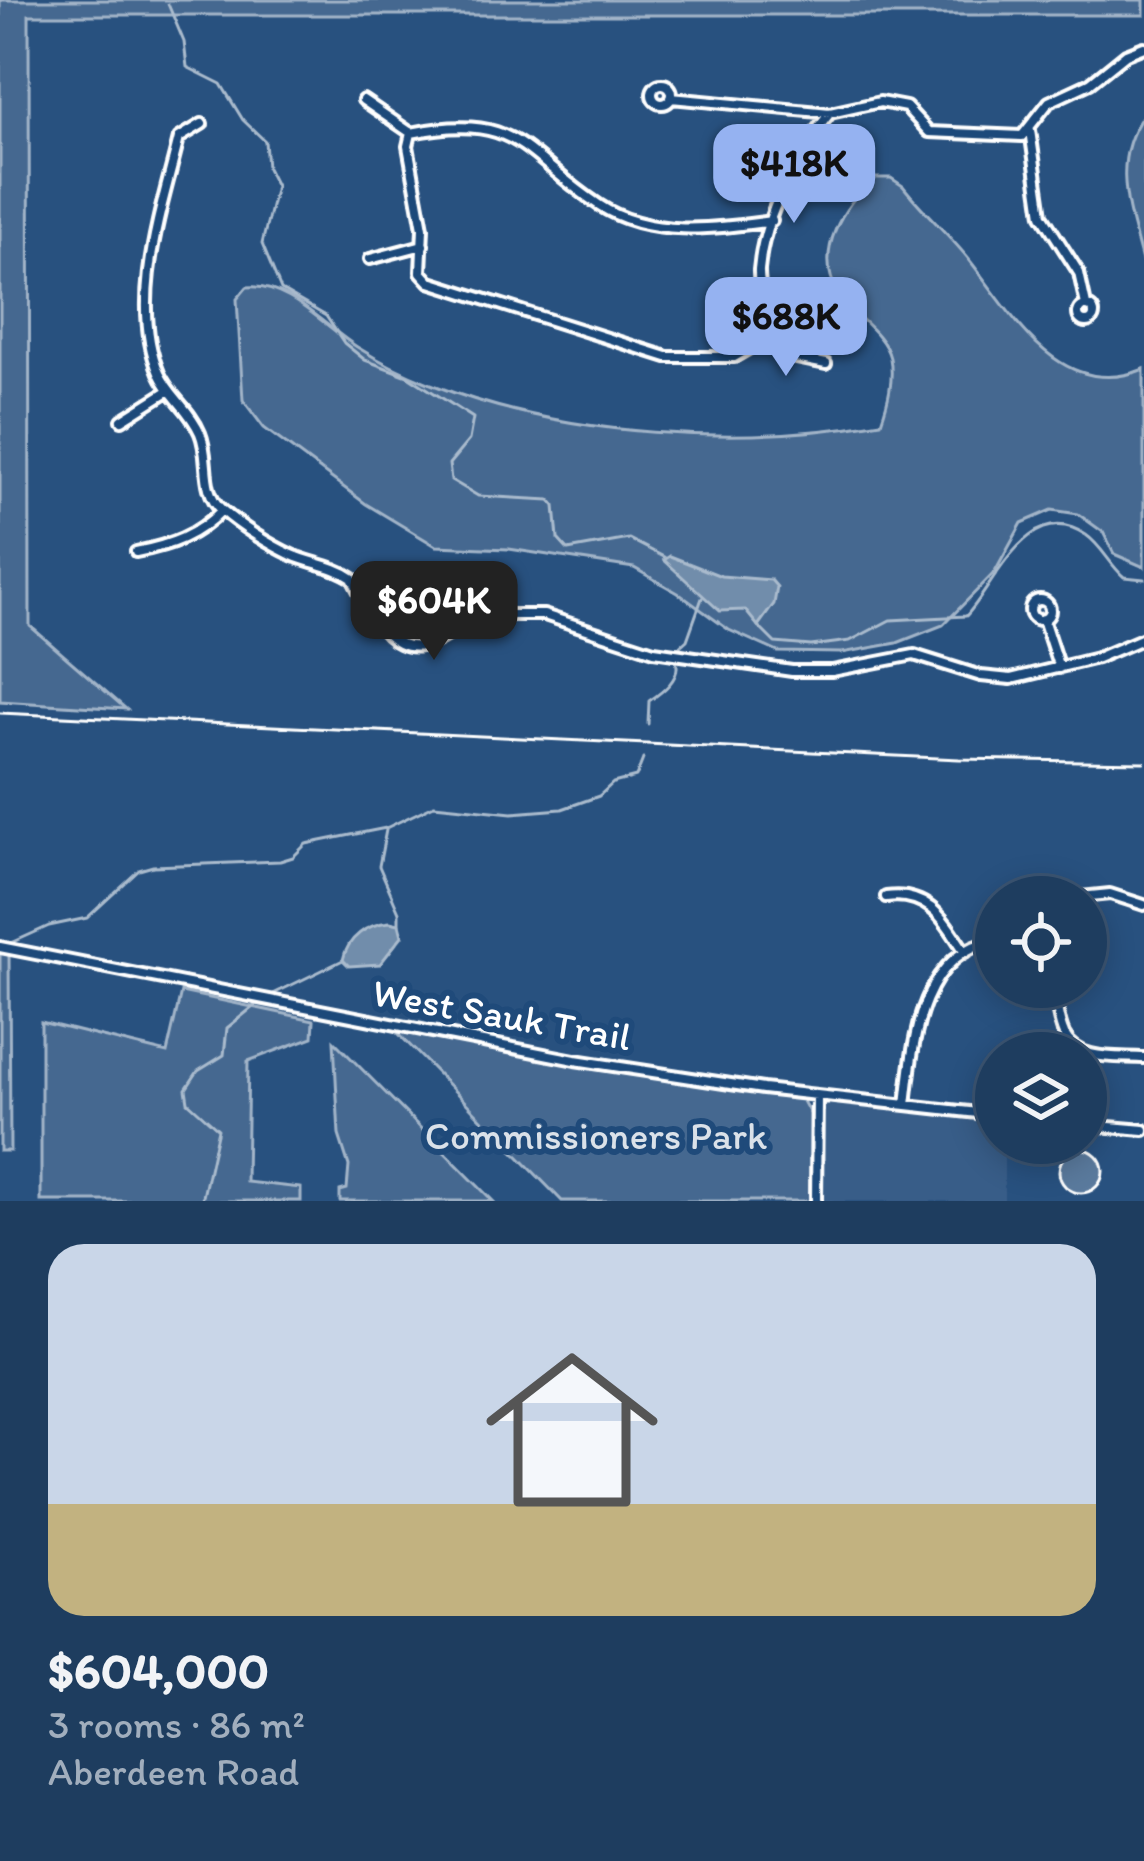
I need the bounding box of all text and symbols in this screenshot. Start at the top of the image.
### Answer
pin: $418K [710,124,878,226]
text: $418K [740,139,848,186]
pin: $688K [702,277,870,379]
text: $688K [732,292,840,339]
pin: $604K [350,561,518,663]
text: $604K [378,576,490,623]
map controls [975,876,1107,1164]
button: locate [975,876,1107,1008]
street label: West Sauk Trail [369,969,635,1060]
button: layers [975,1032,1107,1164]
park label: Commissioners Park [425,1112,767,1159]
icon: home [464,1322,680,1538]
text: $604,000 [48,1640,269,1701]
text: 3 rooms · 86 m² [48,1701,305,1748]
text: Aberdeen Road [48,1748,299,1795]

